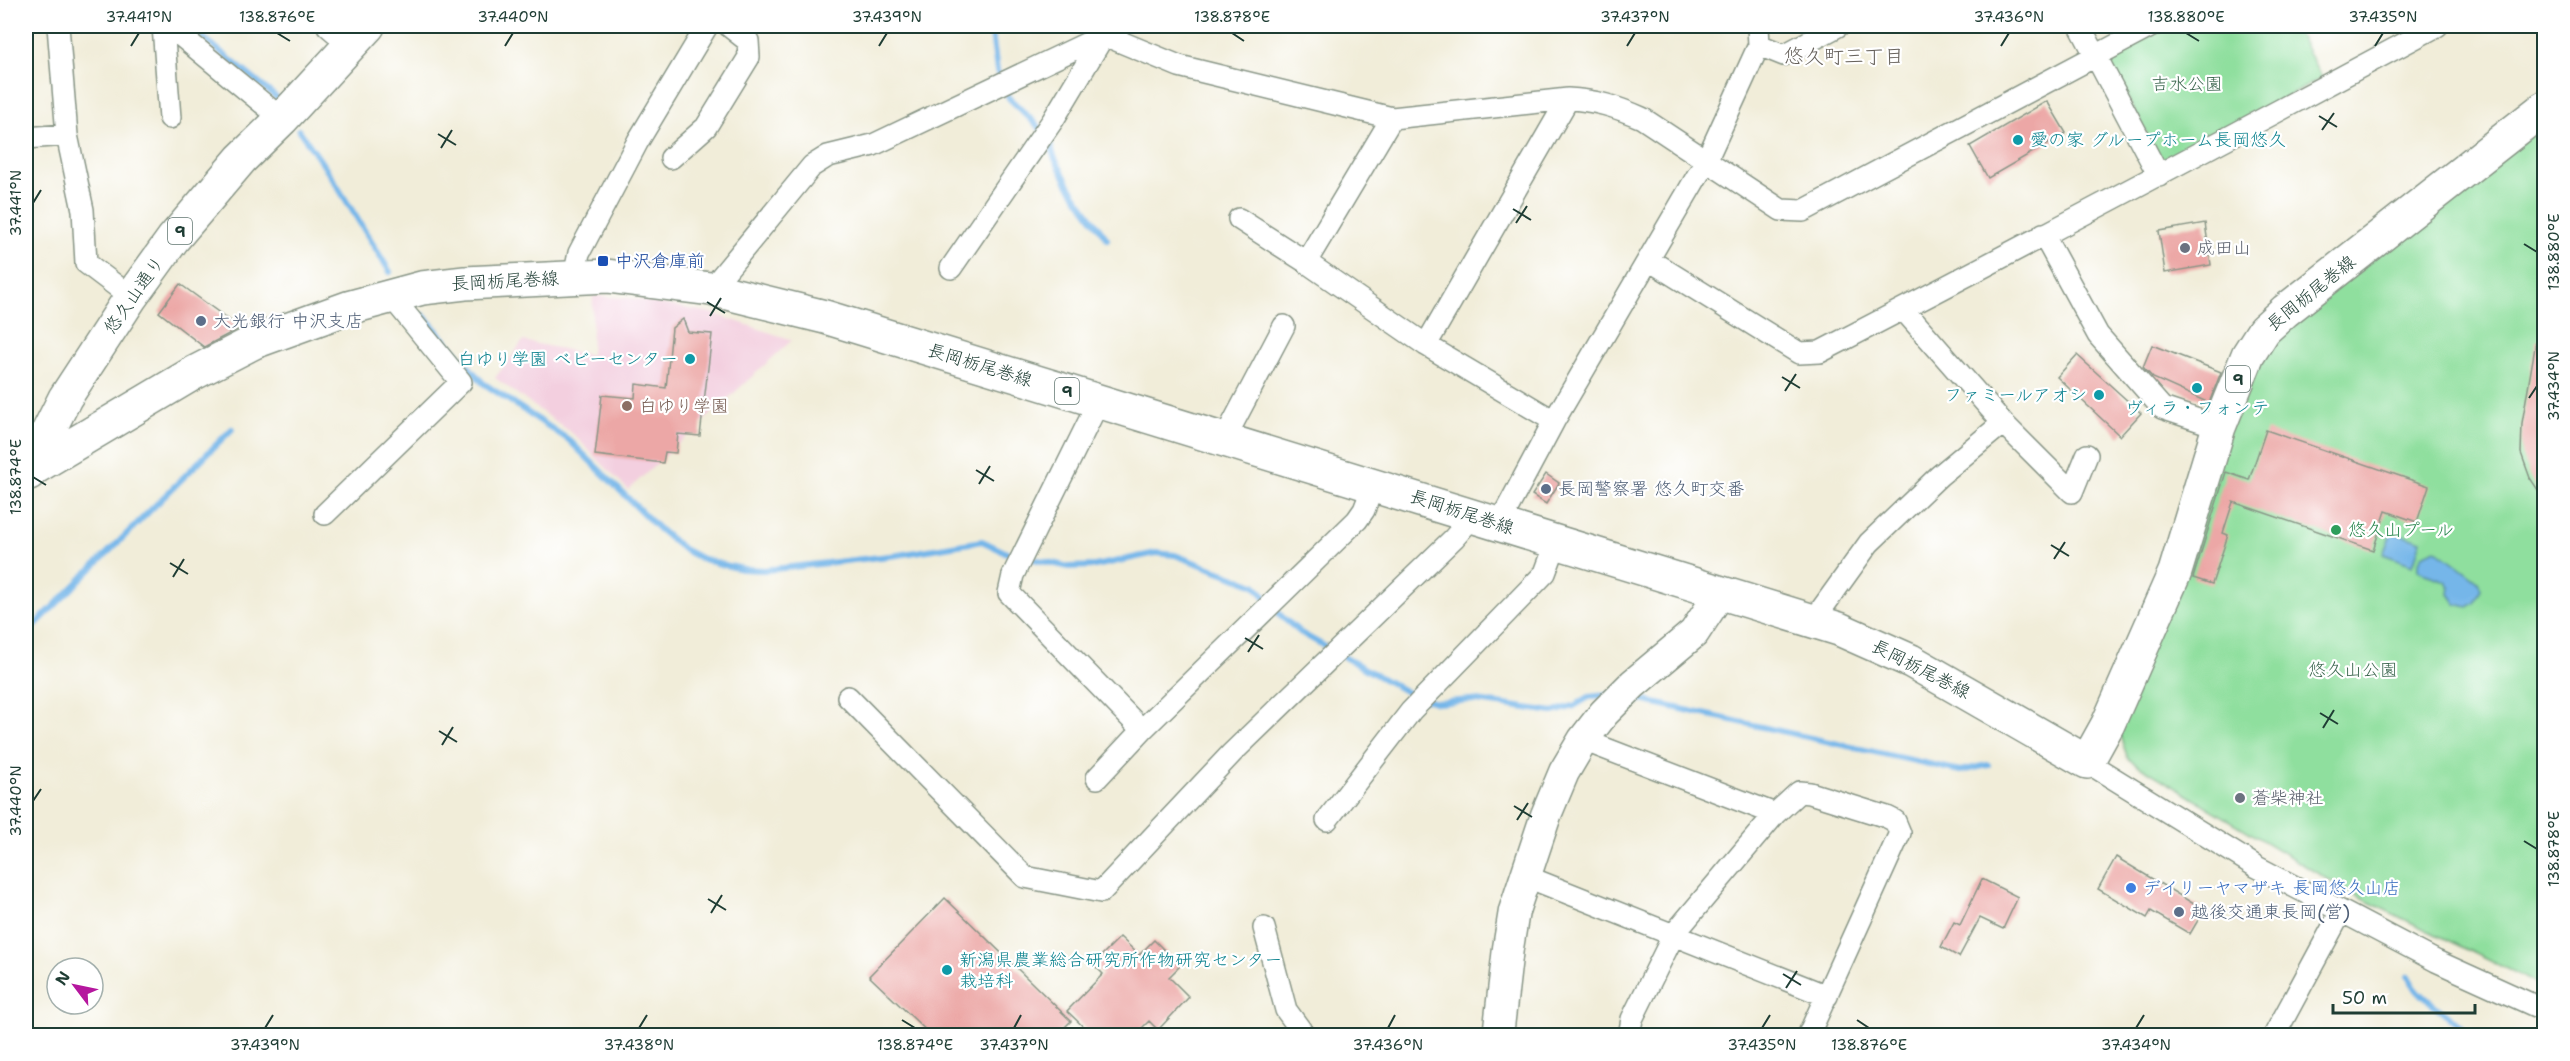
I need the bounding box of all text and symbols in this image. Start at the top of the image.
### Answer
text: 37.441°N [106,7,172,27]
text: 138.876°E [239,7,315,27]
text: 37.440°N [477,7,549,27]
text: 37.439°N [852,7,922,27]
text: 138.878°E [1194,7,1270,27]
text: 37.437°N [1600,7,1670,27]
text: 37.436°N [1974,7,2044,27]
text: 138.880°E [2147,7,2225,27]
text: 37.435°N [2349,7,2417,27]
district label: 悠久町三丁目 [1784,43,1904,69]
park label: 吉水公園 [2151,72,2223,96]
place label: 愛の家 グループホーム長岡悠久 [2030,128,2286,152]
marker: 愛の家 グループホーム長岡悠久 [2011,133,2025,147]
text: 37.441°N [6,170,26,236]
text: 138.880°E [2544,213,2564,291]
road number: 9 [168,218,192,244]
place label: 成田山 [2197,236,2251,260]
marker: 成田山 [2178,241,2192,255]
place label: 中沢倉庫前 [615,249,705,273]
street label: 長岡栃尾巻線 [2261,250,2361,336]
street label: 悠久山通り [98,251,170,339]
marker: 中沢倉庫前 [596,254,610,268]
street label: 長岡栃尾巻線 [450,266,560,296]
place label: 大光銀行 中沢支店 [213,309,363,333]
marker: 大光銀行 中沢支店 [194,314,208,328]
street label: 長岡栃尾巻線 [925,338,1035,392]
place label: 白ゆり学園 ベビーセンター [457,347,678,371]
text: 37.434°N [2544,351,2564,421]
marker: 白ゆり学園 ベビーセンター [683,352,697,366]
road number: 9 [2226,366,2250,392]
road number: 9 [1055,378,1079,404]
marker: ヴィラ・フォンテ [2190,381,2204,395]
place label: ファミールアオシ [1944,383,2087,407]
marker: ファミールアオシ [2092,388,2106,402]
place label: 白ゆり学園 [639,394,729,418]
place label: ヴィラ・フォンテ [2124,396,2270,420]
marker: 白ゆり学園 [620,399,634,413]
text: 138.874°E [6,439,26,515]
place label: 長岡警察署 悠久町交番 [1558,477,1744,501]
marker: 長岡警察署 悠久町交番 [1539,482,1553,496]
street label: 長岡栃尾巻線 [1407,484,1517,540]
place label: 悠久山プール [2348,518,2454,542]
marker: 悠久山プール [2329,523,2343,537]
street label: 長岡栃尾巻線 [1867,634,1975,704]
park label: 悠久山公園 [2308,658,2398,682]
text: 37.440°N [6,765,26,837]
place label: 蒼柴神社 [2252,786,2324,810]
marker: 蒼柴神社 [2233,791,2247,805]
text: 138.878°E [2544,811,2564,887]
place label: デイリーヤマザキ 長岡悠久山店 [2143,876,2400,900]
marker: デイリーヤマザキ 長岡悠久山店 [2124,881,2138,895]
place label: 越後交通東長岡(営) [2191,900,2350,924]
marker: 越後交通東長岡(営) [2172,905,2186,919]
place label: 新潟県農業総合研究所作物研究センター 栽培科 [959,948,1282,993]
north arrow [45,956,105,1016]
marker: 新潟県農業総合研究所作物研究センター 栽培科 [940,963,954,977]
text: N [50,967,75,989]
scale bar [2333,977,2476,1015]
text: 50 m [2342,986,2387,1010]
text: 37.439°N [230,1035,300,1055]
text: 37.438°N [604,1035,674,1055]
text: 138.874°E [877,1035,953,1055]
text: 37.437°N [979,1035,1049,1055]
text: 37.436°N [1353,1035,1423,1055]
text: 37.435°N [1728,1035,1796,1055]
text: 138.876°E [1831,1035,1907,1055]
text: 37.434°N [2101,1035,2171,1055]

